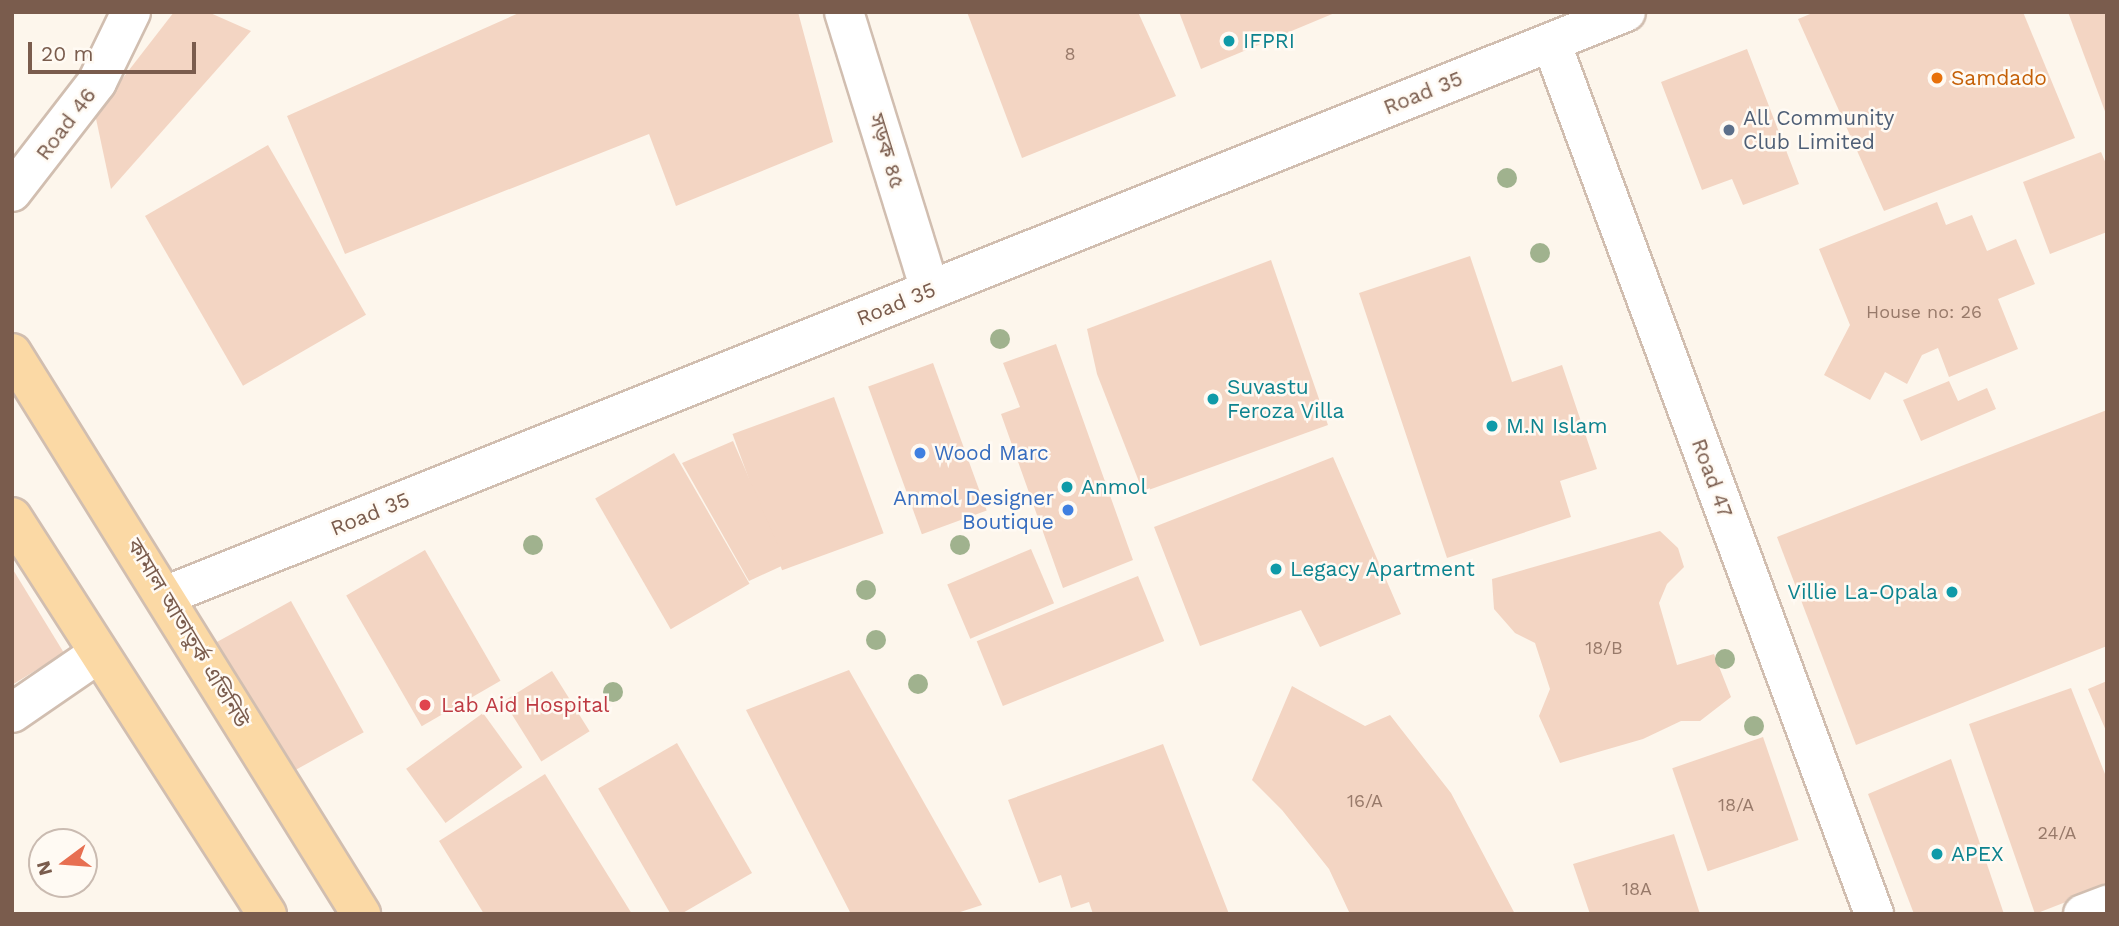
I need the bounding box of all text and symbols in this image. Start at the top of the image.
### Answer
scale bar [32,28,200,72]
place label: IFPRI [1243,28,1295,54]
marker: IFPRI [1221,33,1237,49]
text: 20 m [41,41,93,66]
house number: 8 [1064,43,1076,65]
place label: Samdado [1951,65,2047,91]
street label: Road 35 [1380,66,1466,120]
marker: Samdado [1929,70,1945,86]
street label: Road 46 [31,83,101,165]
place label: All Community Club Limited [1743,105,1895,155]
street label: সড়ক ৪৫ [864,110,910,192]
marker: All Community Club Limited [1721,122,1737,138]
street label: Road 35 [853,277,939,331]
house number: House no: 26 [1866,301,1982,323]
place label: Suvastu Feroza Villa [1227,374,1346,424]
marker: Suvastu Feroza Villa [1205,391,1221,407]
place label: M.N Islam [1506,413,1608,439]
marker: M.N Islam [1484,418,1500,434]
street label: Road 47 [1686,435,1738,521]
place label: Wood Marc [934,440,1049,466]
marker: Wood Marc [912,445,928,461]
place label: Anmol [1081,474,1147,500]
marker: Anmol [1059,479,1075,495]
place label: Anmol Designer Boutique [892,485,1054,535]
street label: Road 35 [327,487,413,541]
marker: Anmol Designer Boutique [1060,502,1076,518]
street label: কামাল আতাতুর্ক এভিনিউ [122,534,254,732]
place label: Legacy Apartment [1290,556,1476,582]
marker: Legacy Apartment [1268,561,1284,577]
place label: Villie La-Opala [1787,579,1938,605]
marker: Villie La-Opala [1944,584,1960,600]
house number: 18/B [1585,637,1623,659]
place label: Lab Aid Hospital [441,692,610,718]
marker: Lab Aid Hospital [415,695,435,715]
house number: 16/A [1347,790,1383,812]
house number: 18/A [1718,794,1754,816]
house number: 24/A [2038,822,2076,844]
north arrow [28,828,98,898]
place label: APEX [1951,841,2004,867]
marker: APEX [1929,846,1945,862]
text: N [31,858,57,878]
house number: 18A [1622,878,1652,900]

